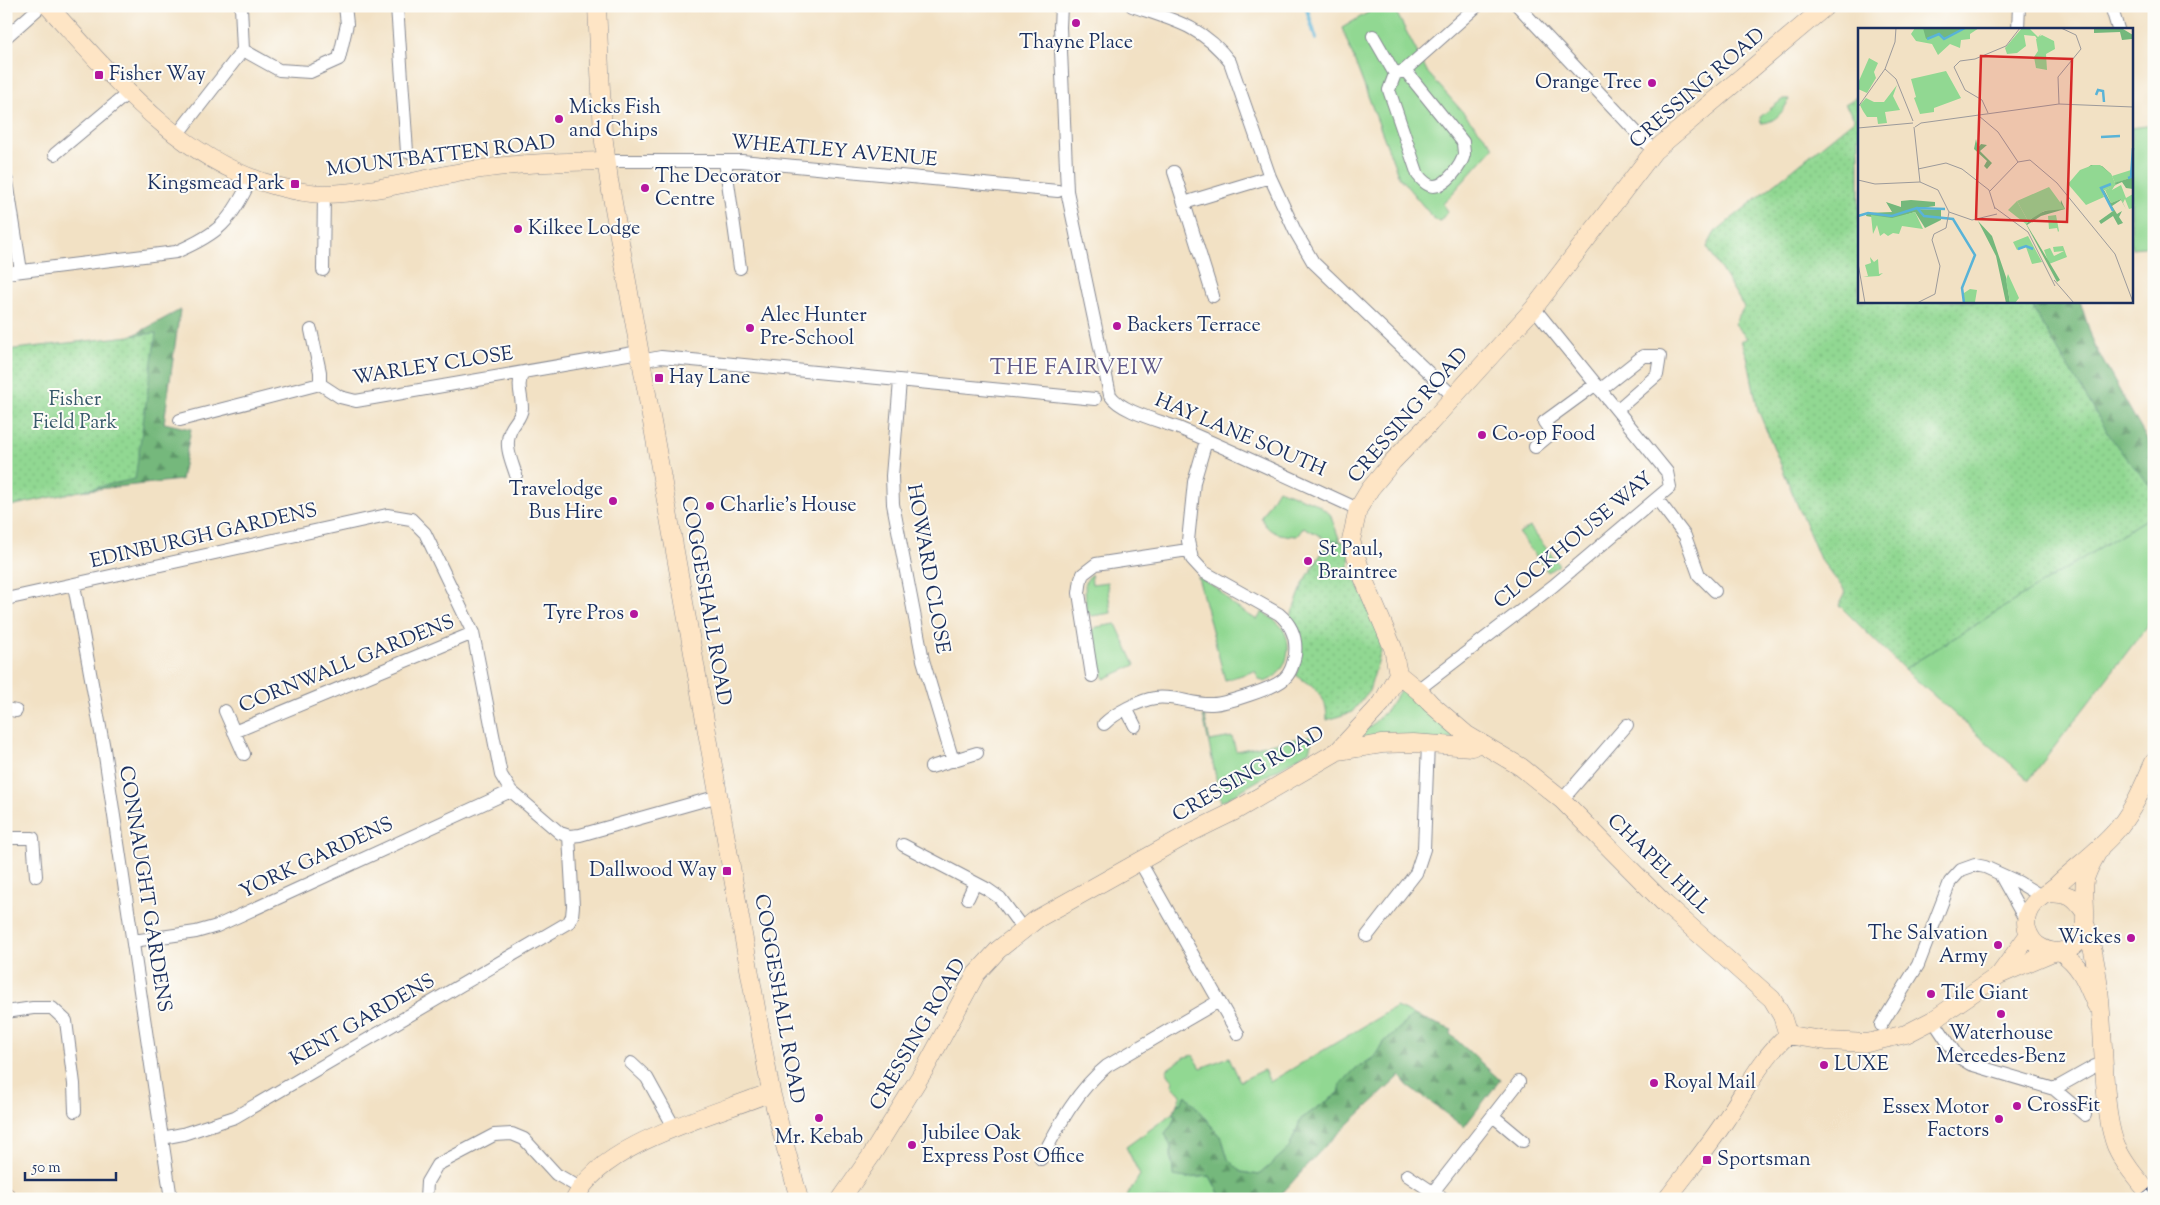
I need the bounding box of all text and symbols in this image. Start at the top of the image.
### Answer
marker: Thayne Place [1070,17,1082,29]
street label: CRESSING ROAD [1624,22,1772,156]
inset map [1858,28,2132,302]
place label: Thayne Place [1019,29,1133,58]
place label: Fisher Way [109,61,206,90]
marker: Fisher Way [93,69,105,81]
place label: Orange Tree [1535,69,1642,98]
marker: Orange Tree [1646,77,1658,89]
place label: Micks Fish and Chips [569,94,661,146]
marker: Micks Fish and Chips [553,113,565,125]
street label: MOUNTBATTEN ROAD [325,129,557,185]
street label: WHEATLEY AVENUE [729,129,939,175]
place label: The Decorator Centre [655,163,782,215]
place label: Kingsmead Park [147,170,285,199]
marker: Kingsmead Park [289,178,301,190]
marker: The Decorator Centre [639,182,651,194]
place label: Kilkee Lodge [528,215,640,244]
marker: Kilkee Lodge [512,223,524,235]
place label: Alec Hunter Pre-School [760,302,867,354]
place label: Backers Terrace [1127,312,1261,341]
marker: Backers Terrace [1111,320,1123,332]
marker: Alec Hunter Pre-School [744,322,756,334]
street label: WARLEY CLOSE [351,340,515,394]
street label: CRESSING ROAD [1342,342,1476,490]
district label: THE FAIRVEIW [990,353,1164,385]
place label: Hay Lane [669,364,750,393]
marker: Hay Lane [653,372,665,384]
park label: Fisher Field Park [33,386,117,438]
street label: HAY LANE SOUTH [1150,387,1330,485]
place label: Co-op Food [1492,421,1595,450]
marker: Co-op Food [1476,429,1488,441]
street label: CLOCKHOUSE WAY [1488,466,1660,616]
place label: Travelodge Bus Hire [509,476,603,528]
street label: HOWARD CLOSE [898,482,956,656]
place label: Charlie's House [720,492,857,521]
street label: COGGESHALL ROAD [672,494,738,708]
marker: Travelodge Bus Hire [607,495,619,507]
street label: EDINBURGH GARDENS [88,497,320,577]
marker: Charlie's House [704,500,716,512]
place label: St Paul, Braintree [1318,536,1398,588]
marker: St Paul, Braintree [1302,555,1314,567]
place label: Tyre Pros [543,600,624,629]
street label: CORNWALL GARDENS [235,608,459,722]
marker: Tyre Pros [628,608,640,620]
street label: CRESSING ROAD [1167,720,1331,830]
street label: CONNAUGHT GARDENS [110,764,178,1014]
street label: CHAPEL HILL [1600,808,1716,922]
street label: YORK GARDENS [235,811,399,907]
place label: Dallwood Way [589,857,717,886]
marker: Dallwood Way [721,865,733,877]
street label: COGGESHALL ROAD [745,892,811,1106]
place label: The Salvation Army [1868,920,1988,972]
place label: Wickes [2058,924,2121,953]
marker: Wickes [2125,932,2137,944]
marker: The Salvation Army [1992,939,2004,951]
street label: CRESSING ROAD [864,953,974,1117]
street label: KENT GARDENS [285,968,441,1074]
place label: Tile Giant [1941,980,2029,1009]
marker: Tile Giant [1925,988,1937,1000]
marker: Waterhouse Mercedes-Benz [1995,1008,2007,1020]
place label: Waterhouse Mercedes-Benz [1936,1020,2066,1072]
place label: LUXE [1834,1051,1889,1080]
marker: LUXE [1818,1059,1830,1071]
place label: Royal Mail [1664,1069,1756,1098]
marker: Royal Mail [1648,1077,1660,1089]
place label: CrossFit [2027,1092,2100,1121]
place label: Essex Motor Factors [1883,1094,1989,1146]
marker: CrossFit [2011,1100,2023,1112]
marker: Mr. Kebab [813,1112,825,1124]
marker: Essex Motor Factors [1993,1113,2005,1125]
place label: Jubilee Oak Express Post Office [921,1120,1085,1172]
place label: Mr. Kebab [775,1124,863,1153]
marker: Jubilee Oak Express Post Office [906,1139,918,1151]
place label: Sportsman [1717,1146,1811,1175]
scale bar [25,1150,116,1182]
marker: Sportsman [1701,1154,1713,1166]
text: 50 m [31,1158,61,1179]

